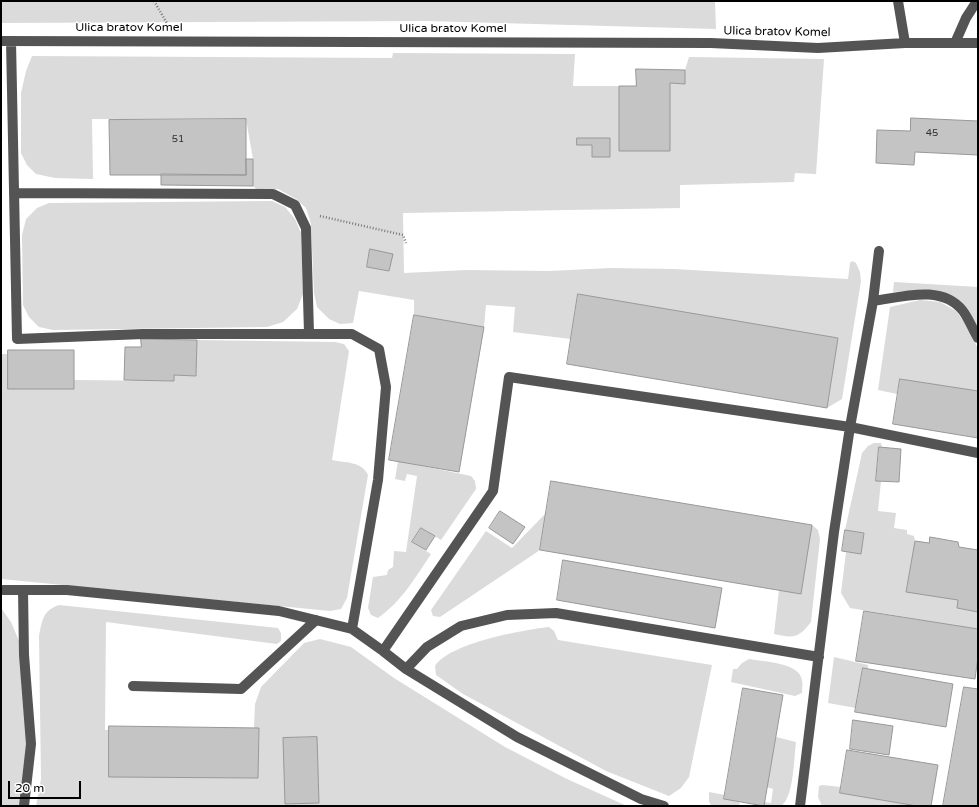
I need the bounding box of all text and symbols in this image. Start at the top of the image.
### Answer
street label: Ulica bratov Komel [75,21,183,35]
street label: Ulica bratov Komel [399,22,507,36]
street label: Ulica bratov Komel [723,24,831,40]
house number: 45 [926,127,938,139]
house number: 51 [172,133,184,145]
scale bar [10,773,83,799]
text: 20 m [15,781,44,795]

